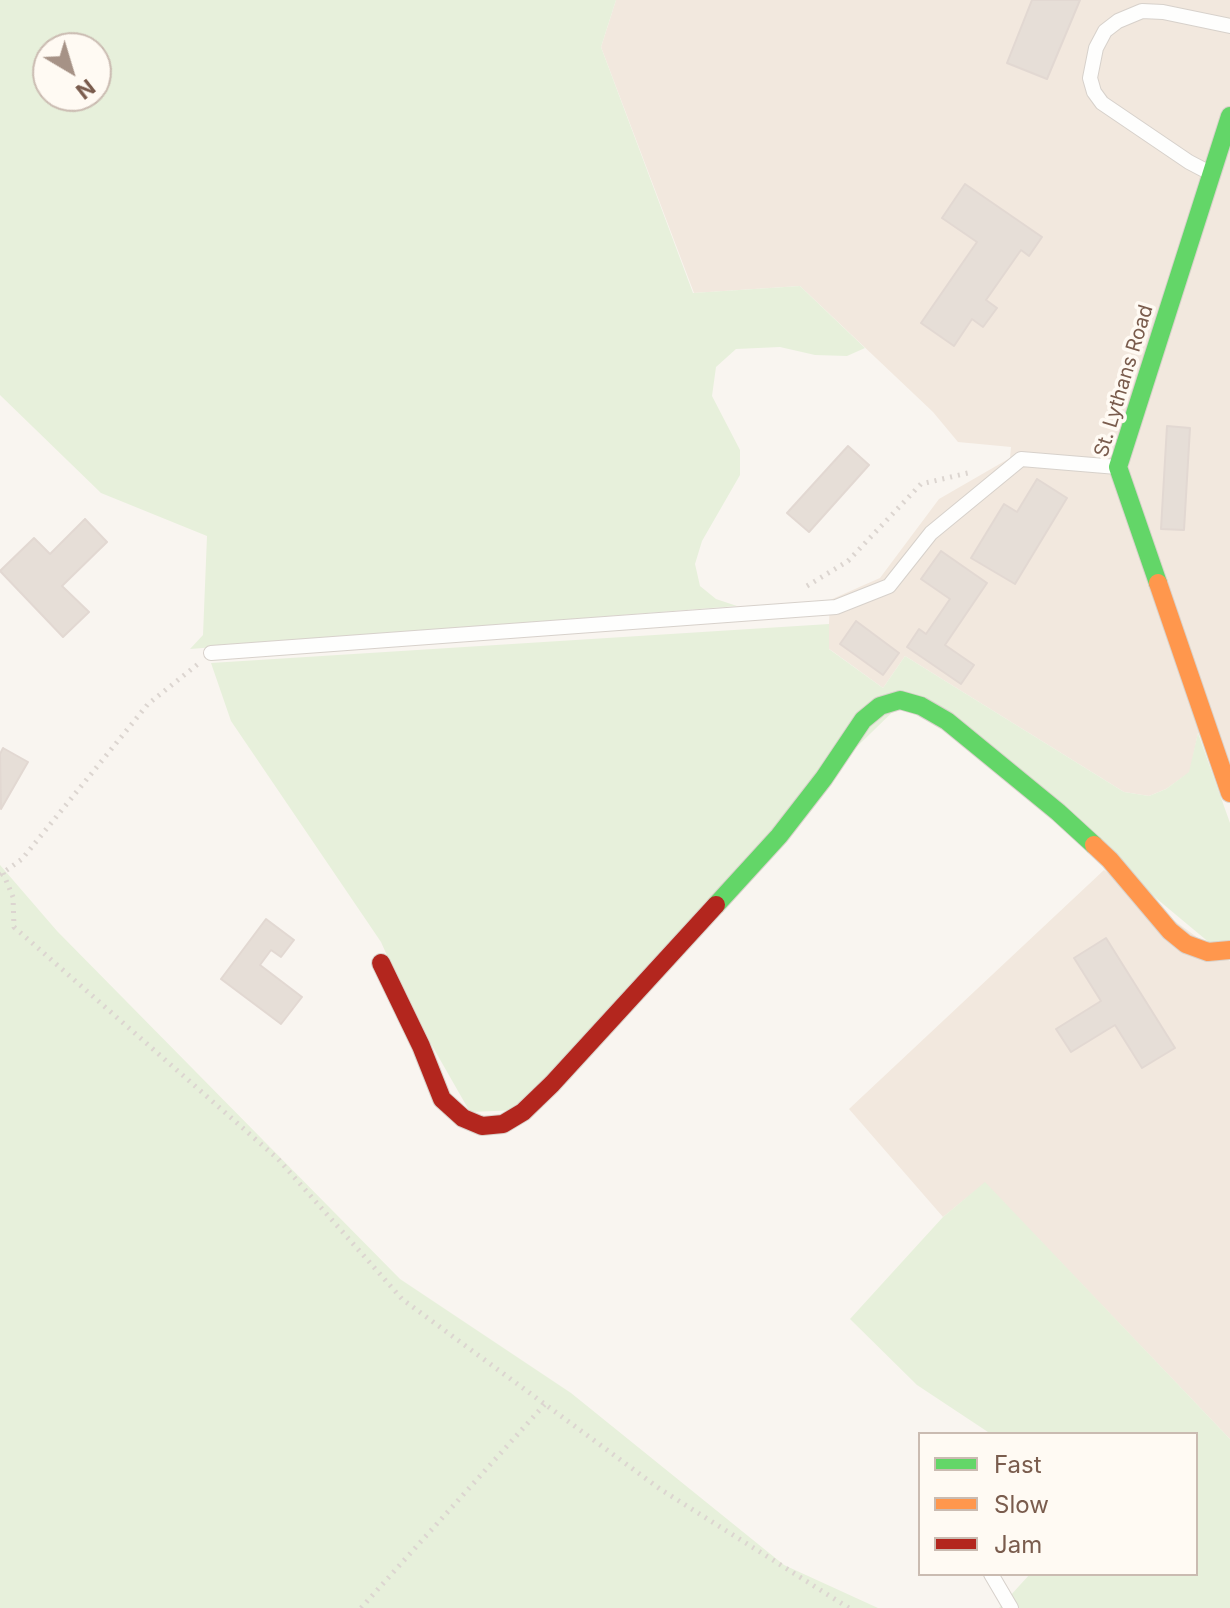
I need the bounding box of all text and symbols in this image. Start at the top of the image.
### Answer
north arrow [32,32,112,112]
text: N [71,74,100,105]
street label: St. Lythans Road [1089,302,1159,460]
legend [918,1432,1198,1576]
text: Fast [994,1450,1042,1479]
text: Slow [994,1490,1049,1519]
text: Jam [994,1530,1042,1559]

